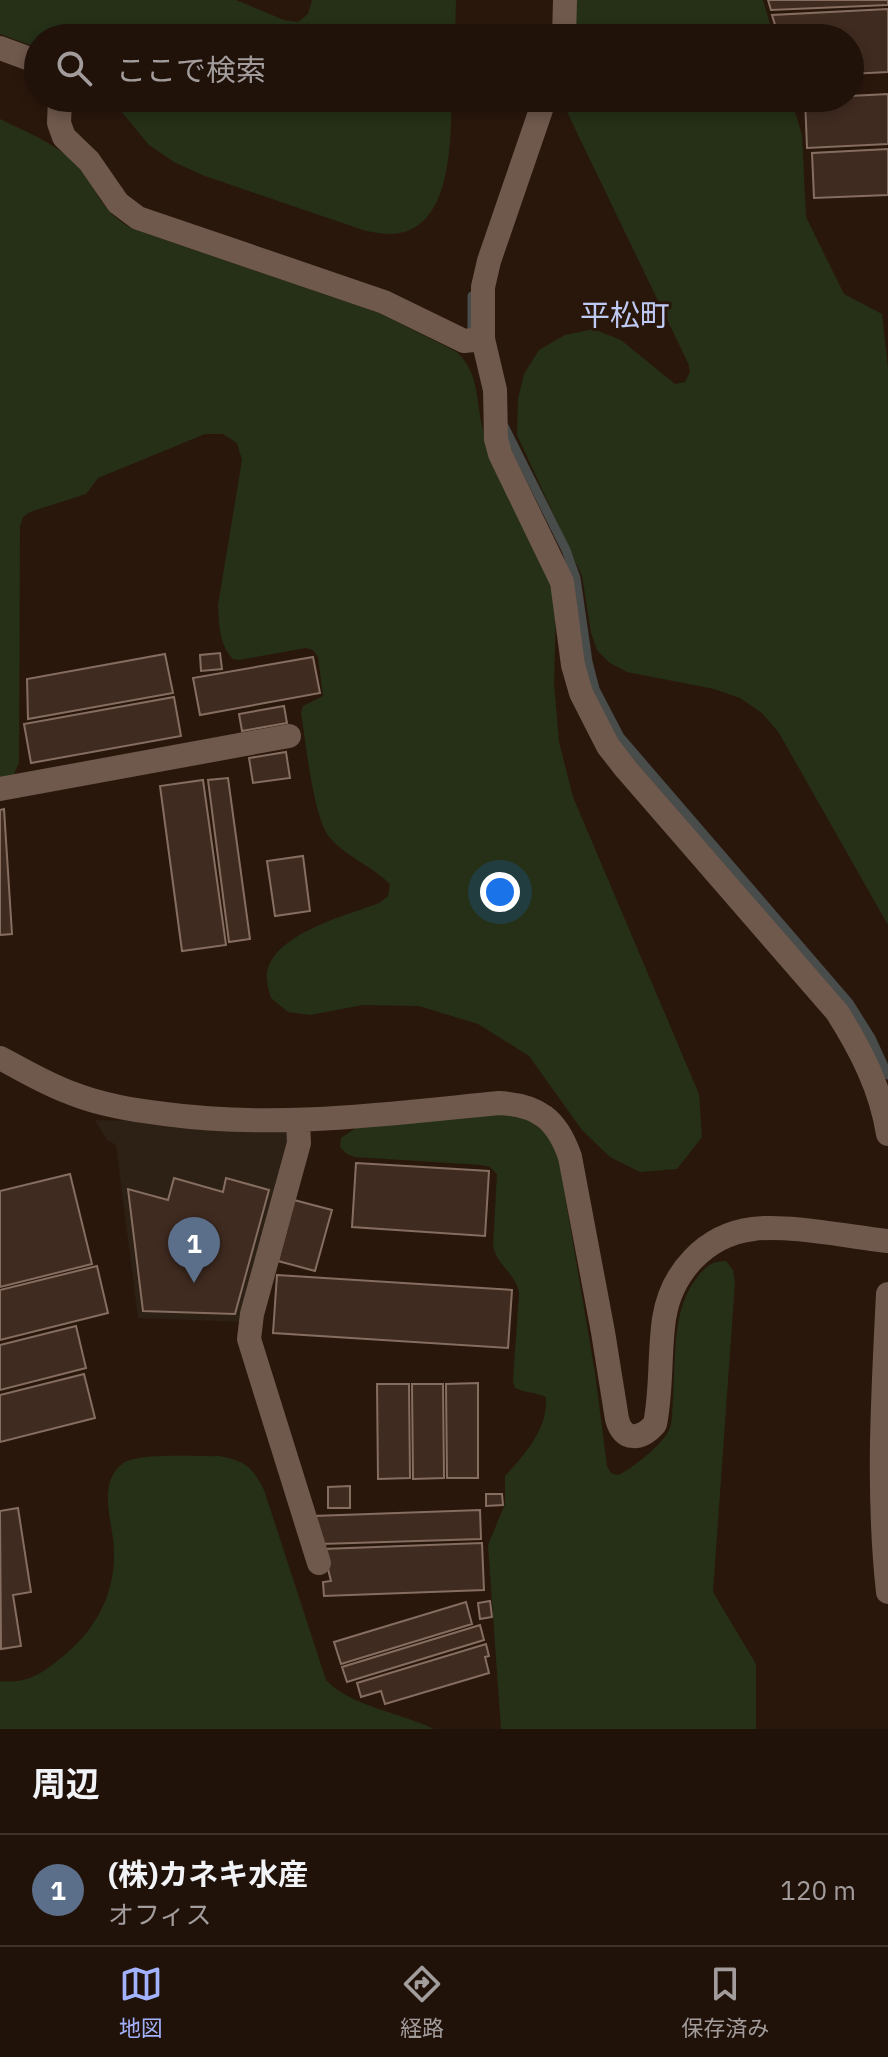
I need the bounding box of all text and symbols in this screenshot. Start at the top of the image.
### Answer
search box [24,24,864,112]
icon: search [52,46,96,90]
text: ここで検索 [116,50,266,89]
district label: 平松町 [580,295,670,334]
your location [480,872,520,912]
pin: 1 [168,1217,220,1283]
text: 周辺 [32,1761,100,1805]
text: (株)カネキ水産 [108,1854,308,1893]
text: 1 [50,1873,66,1907]
text: 120 m [780,1873,856,1907]
text: オフィス [108,1897,211,1931]
tab: 地図 [119,1962,163,2042]
tab: 経路 [400,1962,444,2042]
tab: 保存済み [681,1962,769,2042]

